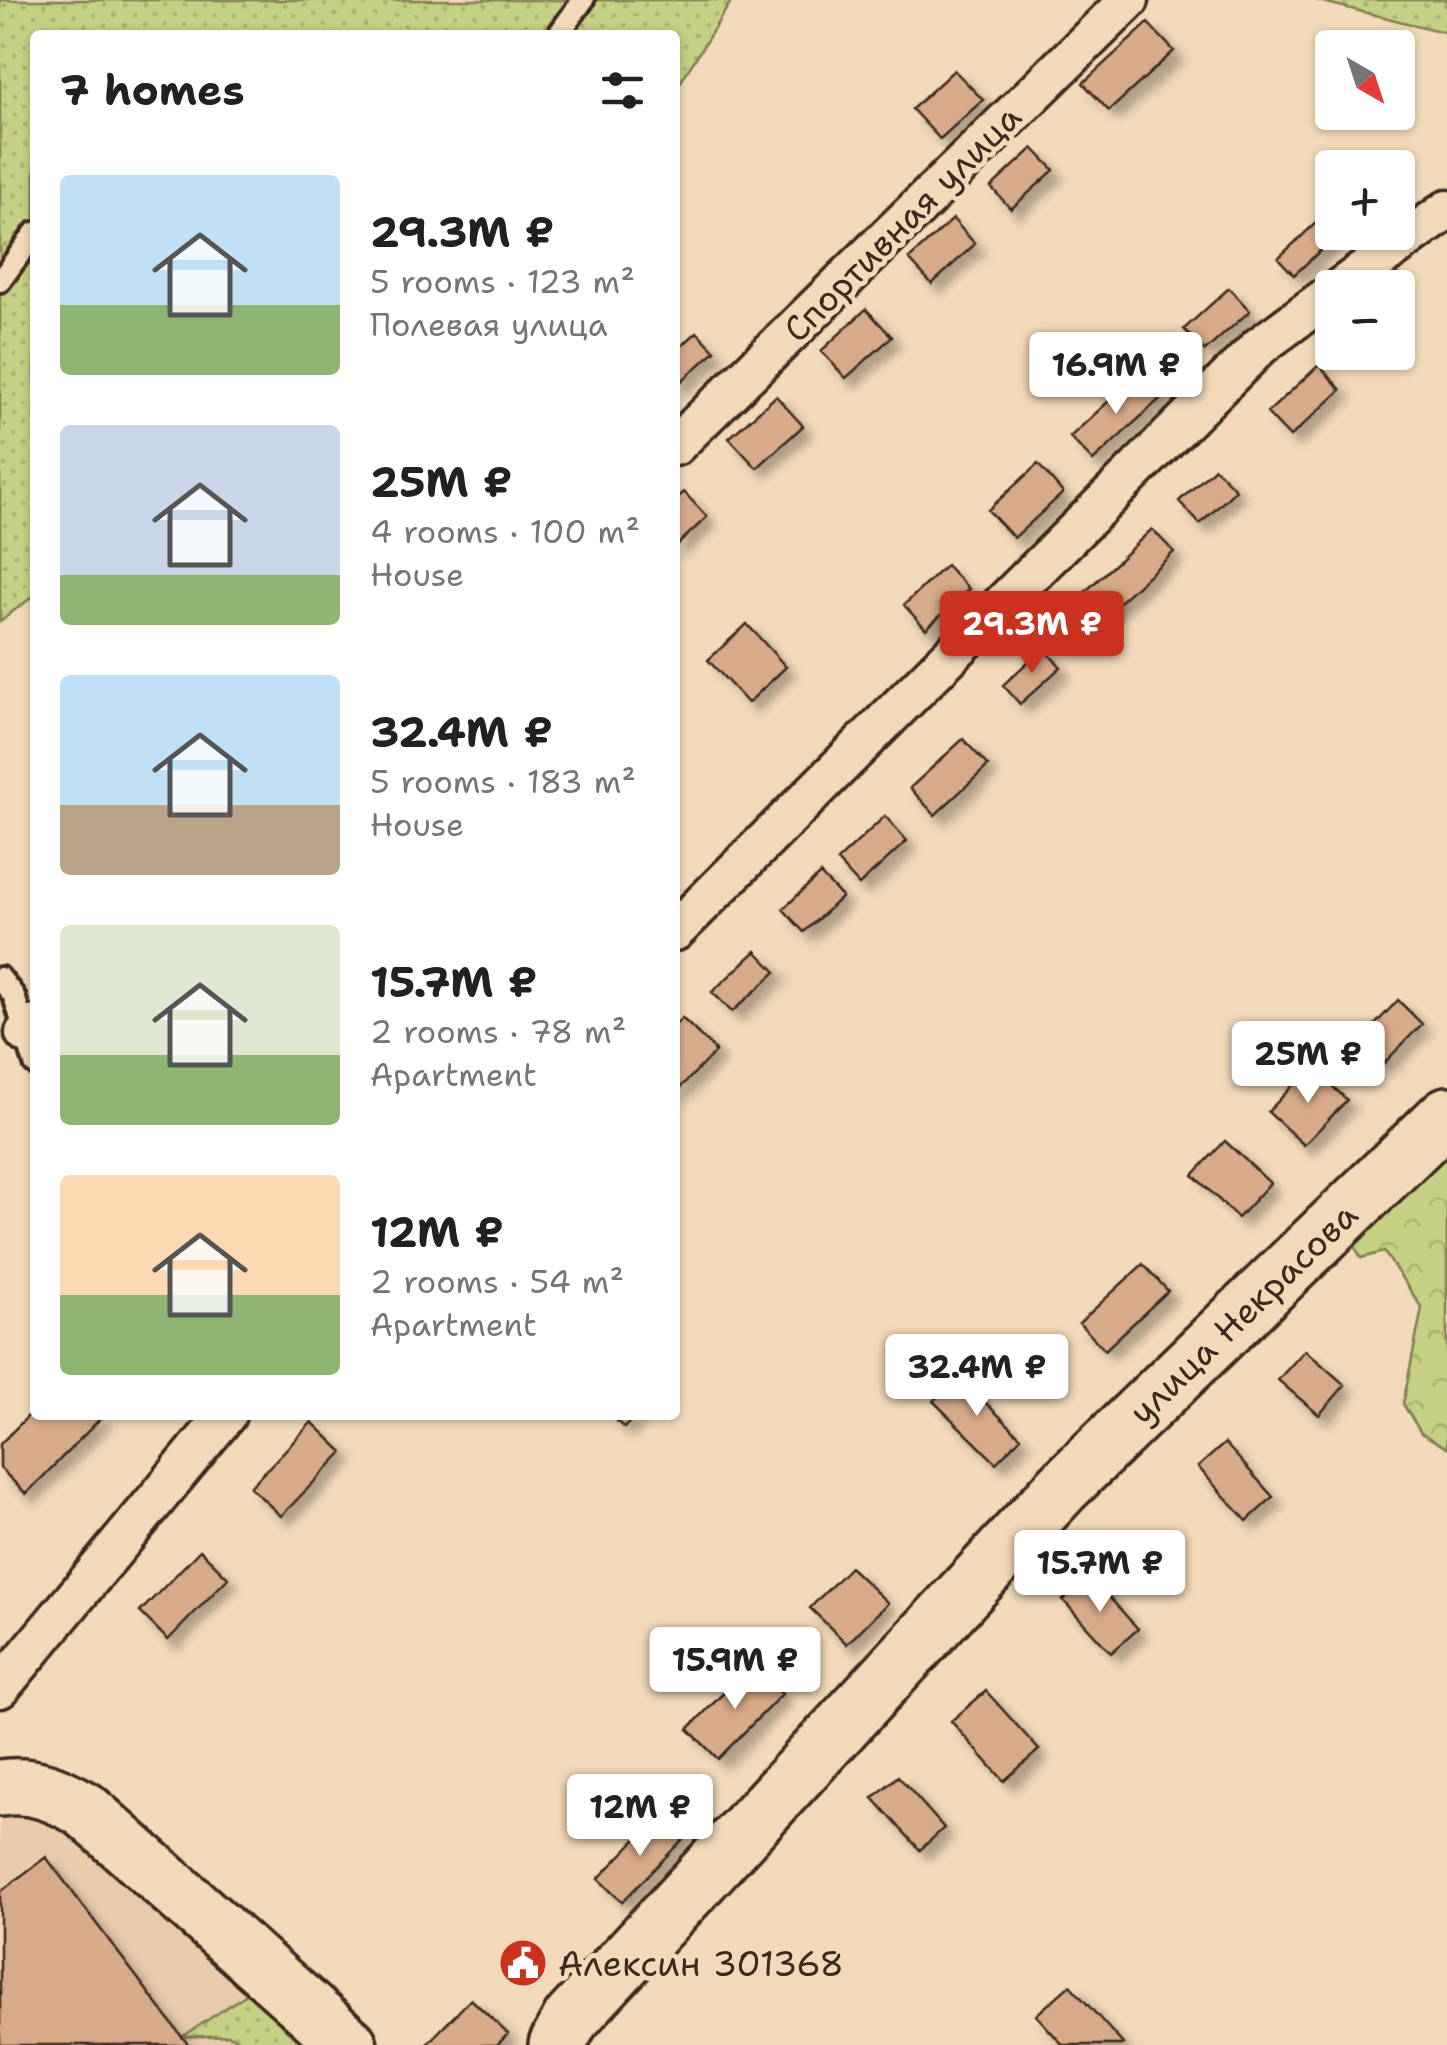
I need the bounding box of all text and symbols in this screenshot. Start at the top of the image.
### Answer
north arrow [1315,30,1415,130]
map controls [1315,30,1415,370]
text: 7 homes [60,62,245,118]
icon: filters [595,63,650,118]
street label: Спортивная улица [773,94,1031,352]
button: + [1315,150,1415,250]
text: 29.3M ₽ [370,204,554,260]
icon: home [140,215,260,335]
text: 5 rooms · 123 m² [370,260,635,303]
button: − [1315,270,1415,370]
text: Полевая улица [370,303,608,346]
pin: 16.9M ₽ [1024,332,1208,417]
text: 16.9M ₽ [1051,343,1181,386]
text: 25M ₽ [370,454,512,510]
icon: home [140,465,260,585]
text: 4 rooms · 100 m² [370,510,640,553]
text: House [370,553,464,596]
pin: 29.3M ₽ [940,591,1124,676]
text: 29.3M ₽ [962,602,1102,645]
text: 32.4M ₽ [370,704,553,760]
icon: home [140,715,260,835]
text: 5 rooms · 183 m² [370,760,636,803]
text: House [370,803,464,846]
text: 15.7M ₽ [370,954,537,1010]
icon: home [140,965,260,1085]
text: 2 rooms · 78 m² [370,1010,626,1053]
pin: 25M ₽ [1238,1021,1378,1106]
text: 25M ₽ [1254,1032,1362,1075]
text: Apartment [370,1053,537,1096]
street label: улица Некрасова [1119,1191,1368,1434]
text: 12M ₽ [370,1204,504,1260]
icon: home [140,1215,260,1335]
text: 2 rooms · 54 m² [370,1260,624,1303]
text: Apartment [370,1303,537,1346]
pin: 32.4M ₽ [885,1334,1069,1419]
text: 32.4M ₽ [907,1345,1047,1388]
pin: 15.7M ₽ [1008,1530,1192,1615]
text: 15.7M ₽ [1036,1541,1164,1584]
pin: 15.9M ₽ [643,1627,827,1712]
text: 15.9M ₽ [671,1638,799,1681]
pin: 12M ₽ [570,1774,710,1859]
text: 12M ₽ [589,1785,691,1828]
public building icon: Алексин 301368 [497,1937,549,1989]
place label: Алексин 301368 [558,1940,844,1987]

